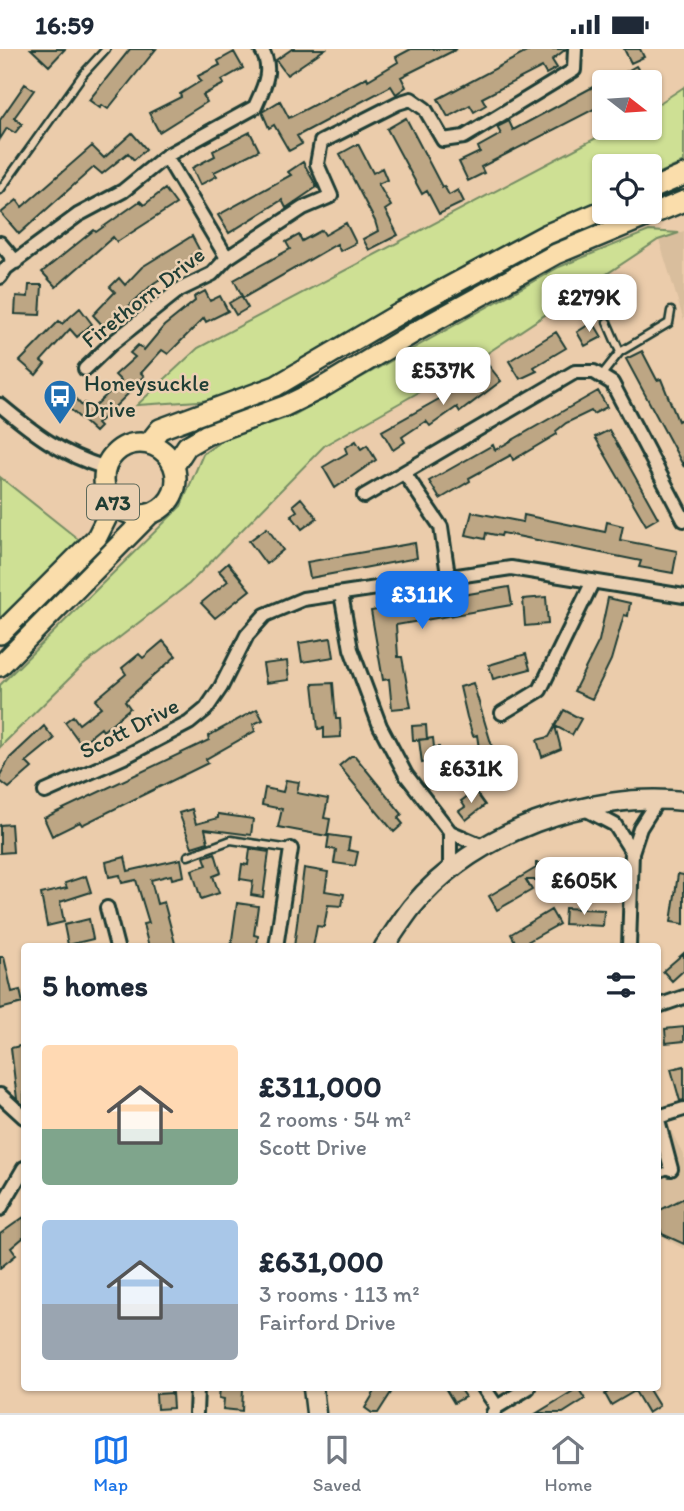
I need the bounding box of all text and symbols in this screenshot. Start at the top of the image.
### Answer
text: 16:59 [35,9,94,41]
north arrow [592,70,662,140]
map controls [592,70,662,224]
button: locate [592,154,662,224]
street label: Firethorn Drive [76,240,210,354]
pin: £279K [540,275,638,334]
text: £279K [558,283,620,311]
pin: £537K [394,347,492,407]
text: £537K [411,356,475,384]
place label: Honeysuckle Drive [84,369,210,423]
bus stop icon: Honeysuckle Drive [41,377,79,426]
road number: A73 [87,484,139,519]
pin: £311K [373,571,471,631]
text: £311K [392,580,452,608]
street label: Scott Drive [75,691,183,765]
pin: £631K [422,745,520,805]
text: £631K [440,754,502,782]
pin: £605K [535,857,633,917]
text: £605K [551,866,617,894]
icon: filters [602,966,640,1004]
text: 5 homes [42,967,148,1004]
text: £311,000 [259,1068,382,1105]
icon: home [98,1073,182,1157]
text: 2 rooms · 54 m² [259,1105,411,1133]
text: Scott Drive [259,1133,367,1161]
text: £631,000 [259,1243,384,1280]
icon: home [98,1248,182,1332]
text: 3 rooms · 113 m² [259,1280,420,1308]
text: Fairford Drive [259,1308,396,1336]
tab: Map [92,1431,130,1496]
tab: Saved [313,1431,361,1496]
tab: Home [544,1431,592,1496]

